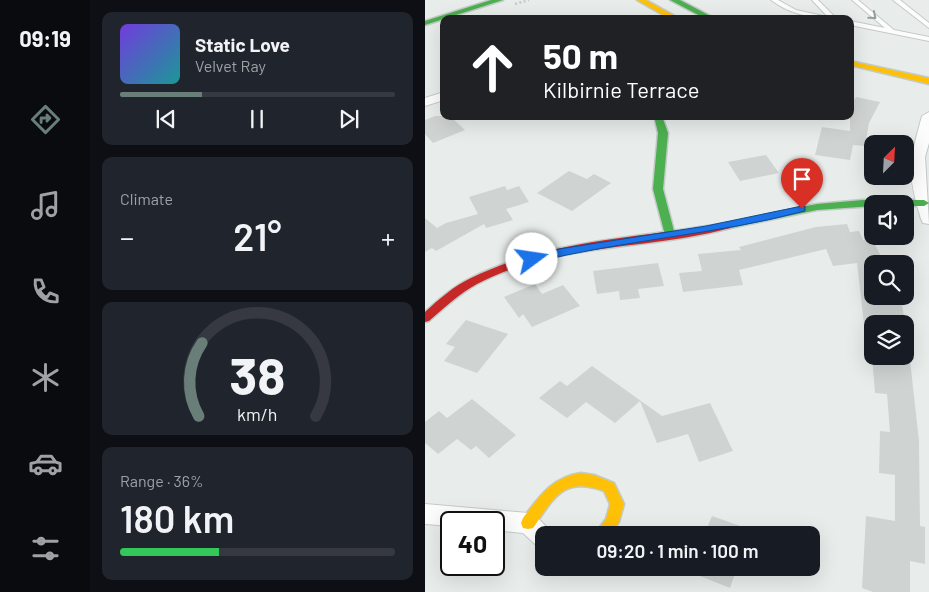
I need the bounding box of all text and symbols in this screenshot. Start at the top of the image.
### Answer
one-way arrow [868,10,877,19]
text: 09:19 [19,25,71,51]
text: Static Love [195,33,290,56]
text: 50 m [543,34,618,76]
icon: ahead [460,35,525,100]
text: Velvet Ray [195,56,266,75]
text: Kilbirnie Terrace [543,76,699,102]
icon: directions [28,102,63,137]
icon: previous [152,105,180,133]
icon: pause [243,105,271,133]
icon: next [335,105,363,133]
north arrow [864,135,914,185]
map controls [864,135,914,365]
pin [781,158,823,209]
icon: arrive [788,165,816,193]
icon: music [28,188,63,223]
text: Climate [120,189,173,208]
button: sound [864,195,914,245]
text: 21° [233,213,282,259]
text: − [120,220,134,254]
text: + [381,220,395,254]
position arrow [505,232,557,284]
button: search [864,255,914,305]
icon: phone [28,274,63,309]
button: layers [864,315,914,365]
text: 38 [229,343,286,405]
icon: climate [28,360,63,395]
text: km/h [237,403,278,425]
icon: car [28,446,63,481]
text: Range · 36% [120,471,204,490]
text: 180 km [120,495,234,541]
speed limit sign: 40 [440,511,505,576]
icon: filters [28,531,63,566]
text: 09:20 · 1 min · 100 m [597,539,758,562]

